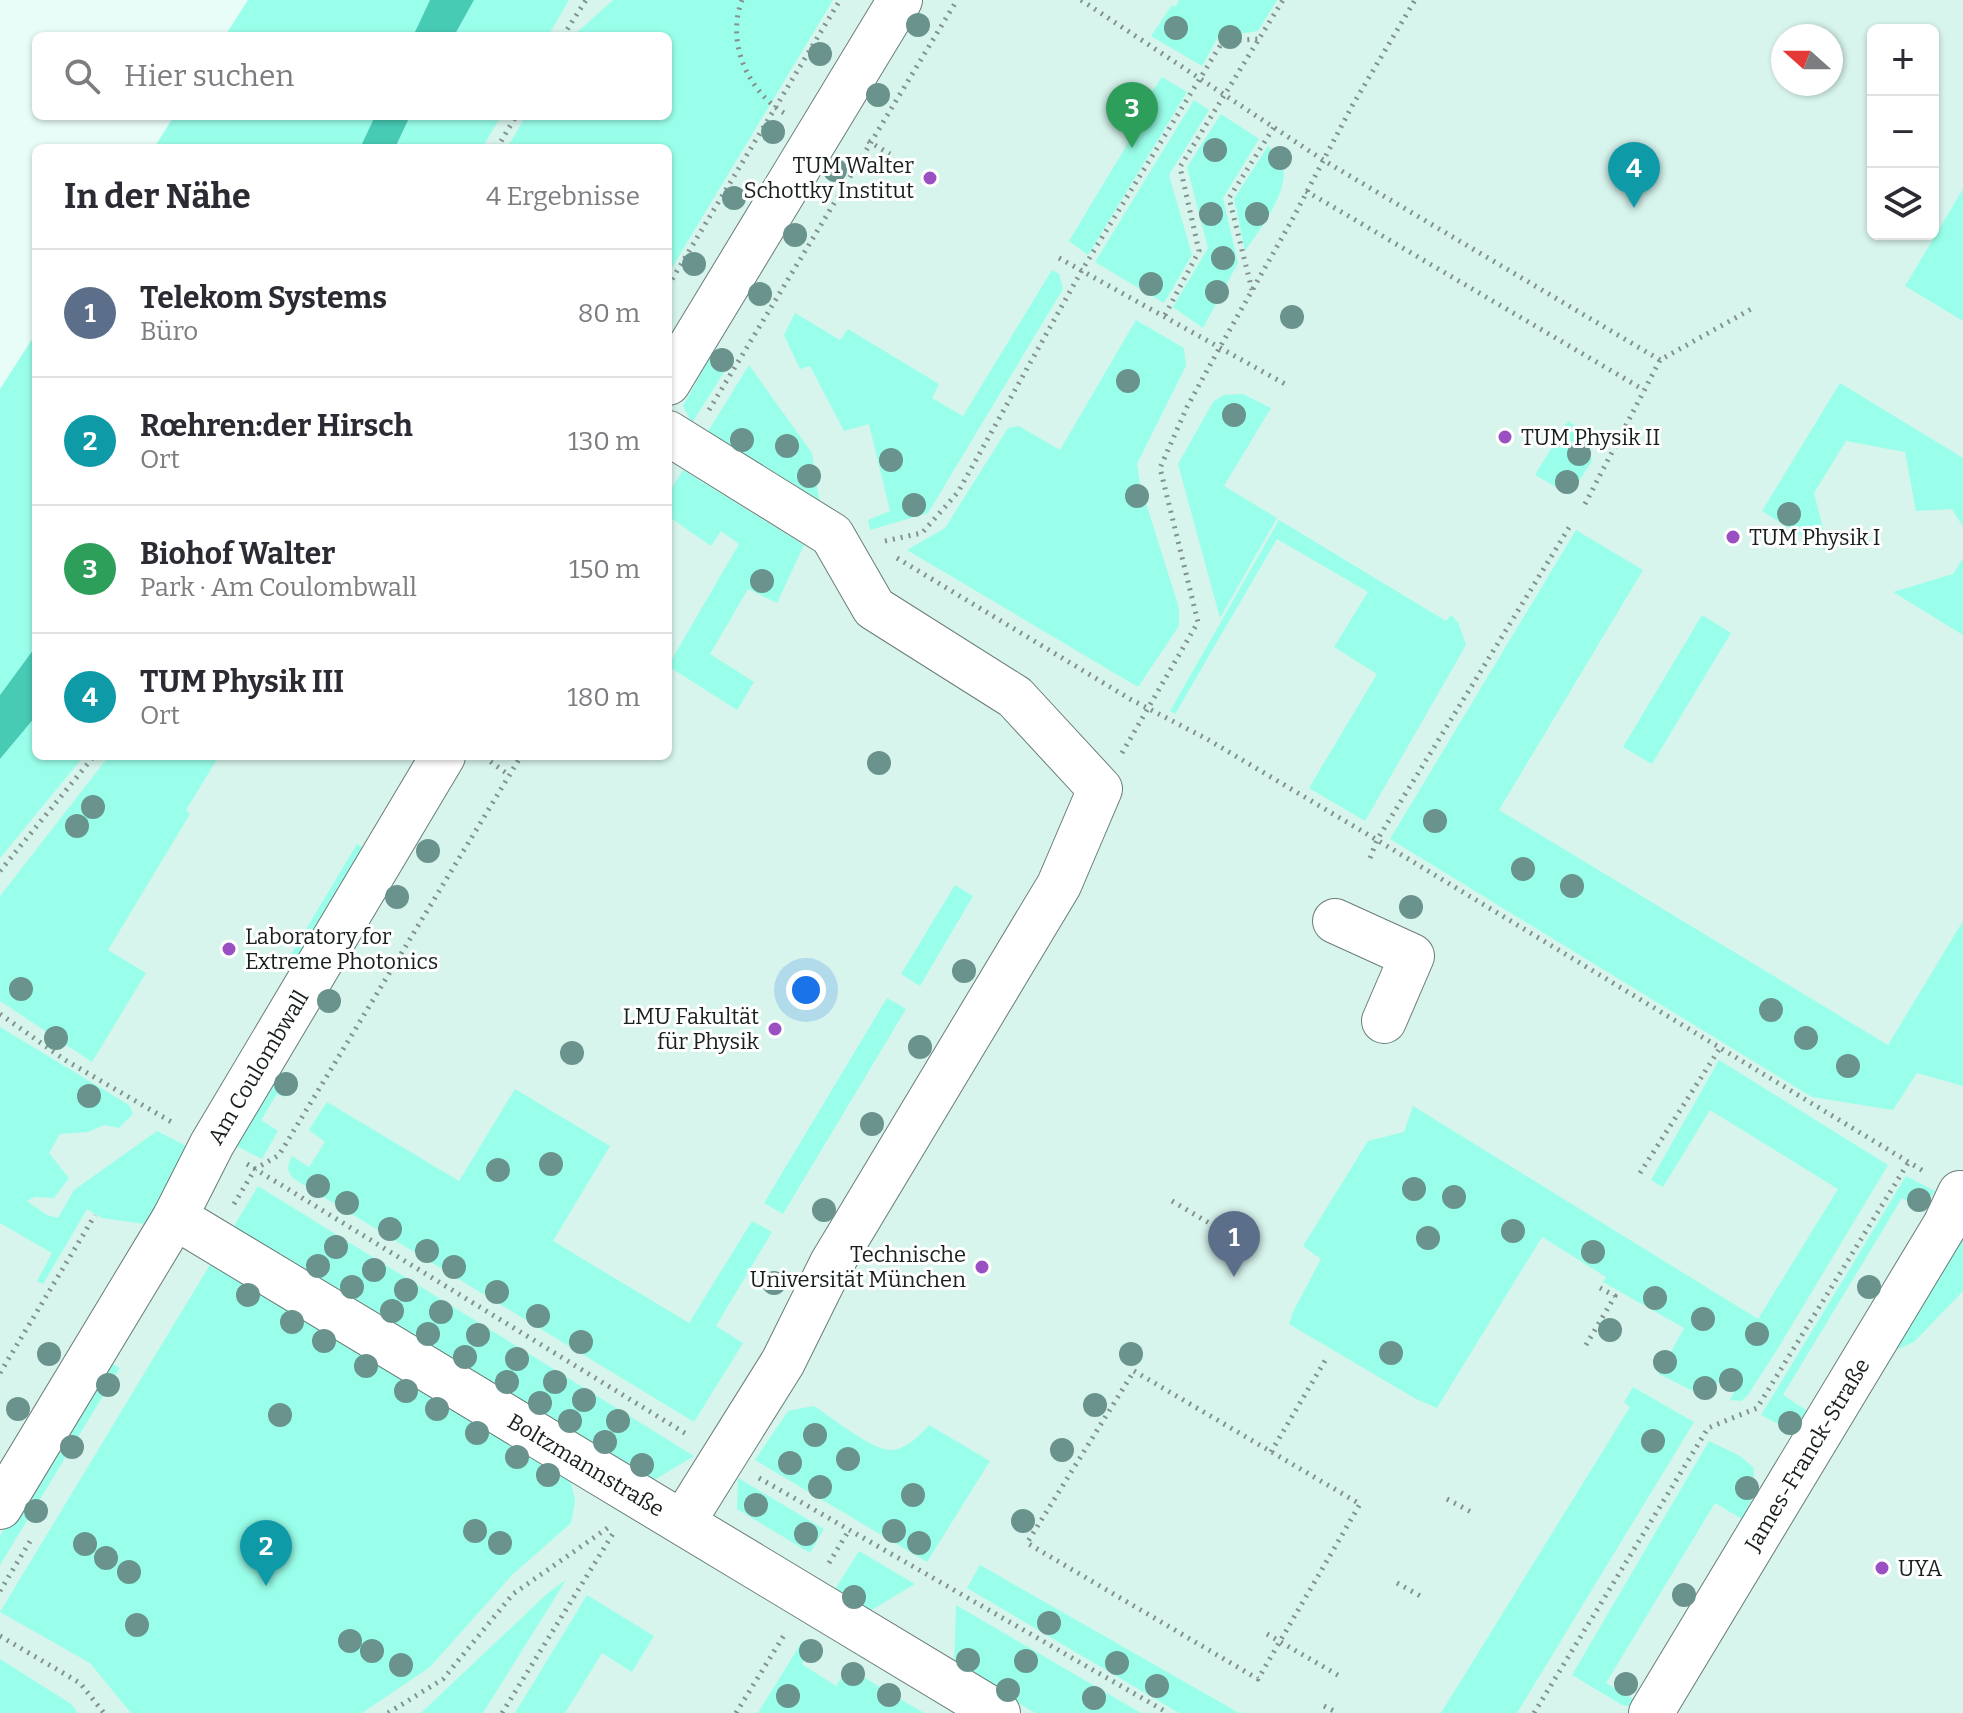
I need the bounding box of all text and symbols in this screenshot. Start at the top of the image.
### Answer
north arrow [1771,24,1843,96]
map controls [1867,24,1939,240]
button: + [1867,24,1939,96]
search box [32,32,672,120]
icon: search [60,54,104,98]
text: Hier suchen [124,58,294,94]
pin: 3 [1106,82,1158,148]
button: − [1867,96,1939,168]
pin: 4 [1608,142,1660,208]
place label: TUM Walter Schottky Institut [744,152,914,204]
button: layers [1867,168,1939,240]
marker: TUM Walter Schottky Institut [921,169,939,187]
text: In der Nähe [64,176,251,217]
text: 4 Ergebnisse [486,181,640,212]
text: Telekom Systems [140,280,387,316]
text: 1 [84,298,96,329]
text: 80 m [578,298,640,329]
text: Büro [140,316,198,347]
text: Rœhren:der Hirsch [140,408,413,444]
place label: TUM Physik II [1521,424,1660,451]
text: 2 [83,426,97,457]
text: 130 m [568,426,640,457]
marker: TUM Physik II [1496,428,1514,446]
text: Ort [140,444,180,475]
place label: TUM Physik I [1749,524,1881,551]
marker: TUM Physik I [1724,528,1742,546]
text: Biohof Walter [140,536,335,572]
text: 3 [83,554,97,585]
text: 150 m [569,554,640,585]
text: Park · Am Coulombwall [140,572,417,603]
text: TUM Physik III [140,664,344,700]
text: 4 [82,682,98,713]
text: 180 m [567,682,640,713]
text: Ort [140,700,180,731]
place label: Laboratory for Extreme Photonics [245,923,438,975]
marker: Laboratory for Extreme Photonics [220,940,238,958]
your location [786,970,826,1010]
street label: Am Coulombwall [202,985,314,1149]
place label: LMU Fakultät für Physik [623,1003,760,1055]
marker: LMU Fakultät für Physik [766,1020,784,1038]
pin: 1 [1208,1211,1260,1277]
place label: Technische Universität München [750,1241,966,1293]
marker: Technische Universität München [973,1258,991,1276]
street label: James-Franck-Straße [1738,1353,1876,1557]
street label: Boltzmannstraße [503,1408,669,1523]
pin: 2 [240,1520,292,1586]
place label: UYA [1898,1555,1942,1582]
marker: UYA [1873,1559,1891,1577]

